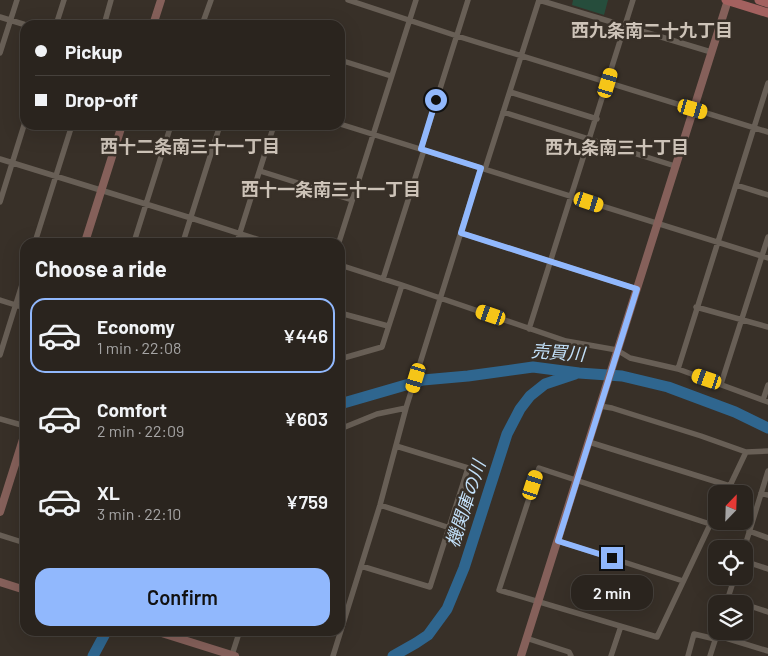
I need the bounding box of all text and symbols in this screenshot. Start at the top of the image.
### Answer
district label: 西九条南二十九丁目 [571,19,733,41]
text: Pickup [65,40,123,63]
car [596,66,619,100]
text: Drop-off [65,88,138,111]
route start [425,89,447,111]
car [676,98,709,120]
district label: 西十二条南三十一丁目 [100,135,280,157]
district label: 西九条南三十丁目 [545,136,689,158]
district label: 西十一条南三十一丁目 [241,178,421,200]
car [572,190,605,214]
text: Choose a ride [35,255,167,281]
car [474,303,507,327]
icon: car [37,313,82,358]
text: Economy [97,315,175,338]
text: ¥446 [283,324,328,347]
text: 1 min · 22:08 [97,338,181,357]
water label: 売買川 [530,339,588,365]
car [404,361,427,395]
car [690,367,723,391]
icon: car [37,396,82,441]
text: Comfort [97,398,167,421]
text: ¥603 [284,407,328,430]
text: 2 min · 22:09 [97,421,184,440]
water label: 機関庫の川 [441,456,490,550]
car [521,468,544,502]
icon: car [37,479,82,524]
text: XL [97,481,120,504]
north arrow [708,485,752,530]
map controls [708,485,753,640]
text: ¥759 [286,490,328,513]
text: 3 min · 22:10 [97,504,181,523]
button: locate [708,540,753,585]
route end [601,547,623,569]
button: Confirm [35,568,330,626]
callout: 2 min [571,576,653,610]
text: 2 min [593,583,631,602]
button: layers [708,595,753,640]

